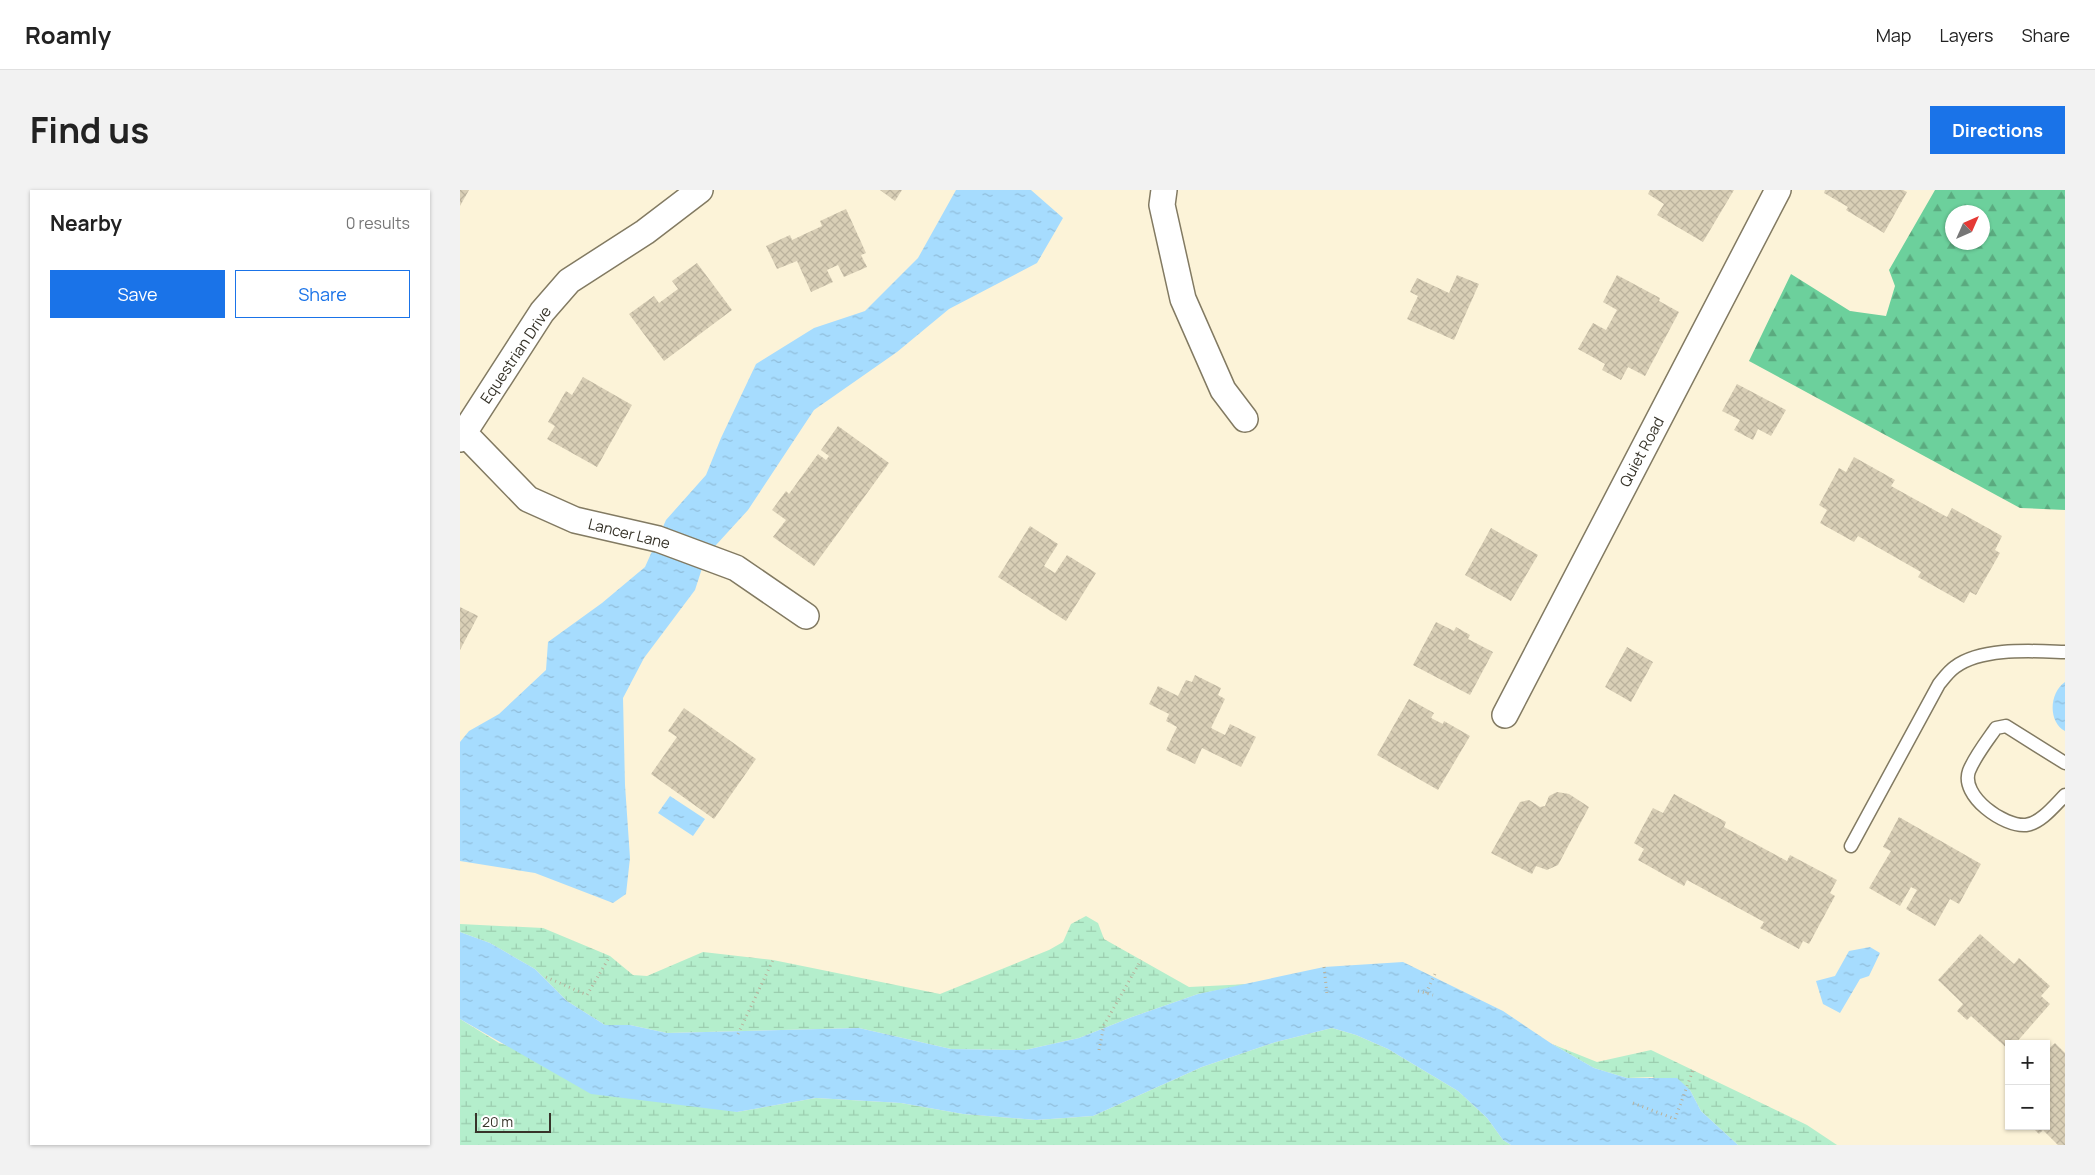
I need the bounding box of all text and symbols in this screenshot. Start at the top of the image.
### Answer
text: Roamly [25,18,111,51]
text: Map [1876,23,1911,47]
text: Layers [1939,23,1993,47]
text: Share [2021,23,2070,47]
text: Find us [30,106,149,154]
button: Directions [1930,106,2065,154]
north arrow [1945,205,1990,250]
text: Nearby [50,209,122,237]
text: 0 results [346,212,410,234]
button: Save [50,270,225,318]
button: Share [235,270,410,318]
street label: Equestrian Drive [475,302,556,408]
street label: Quiet Road [1614,413,1669,491]
street label: Lancer Lane [586,513,672,554]
map controls [2005,1040,2050,1130]
button: + [2005,1040,2050,1085]
button: − [2005,1085,2050,1130]
scale bar [475,1110,551,1133]
text: 20 m [482,1112,513,1131]

